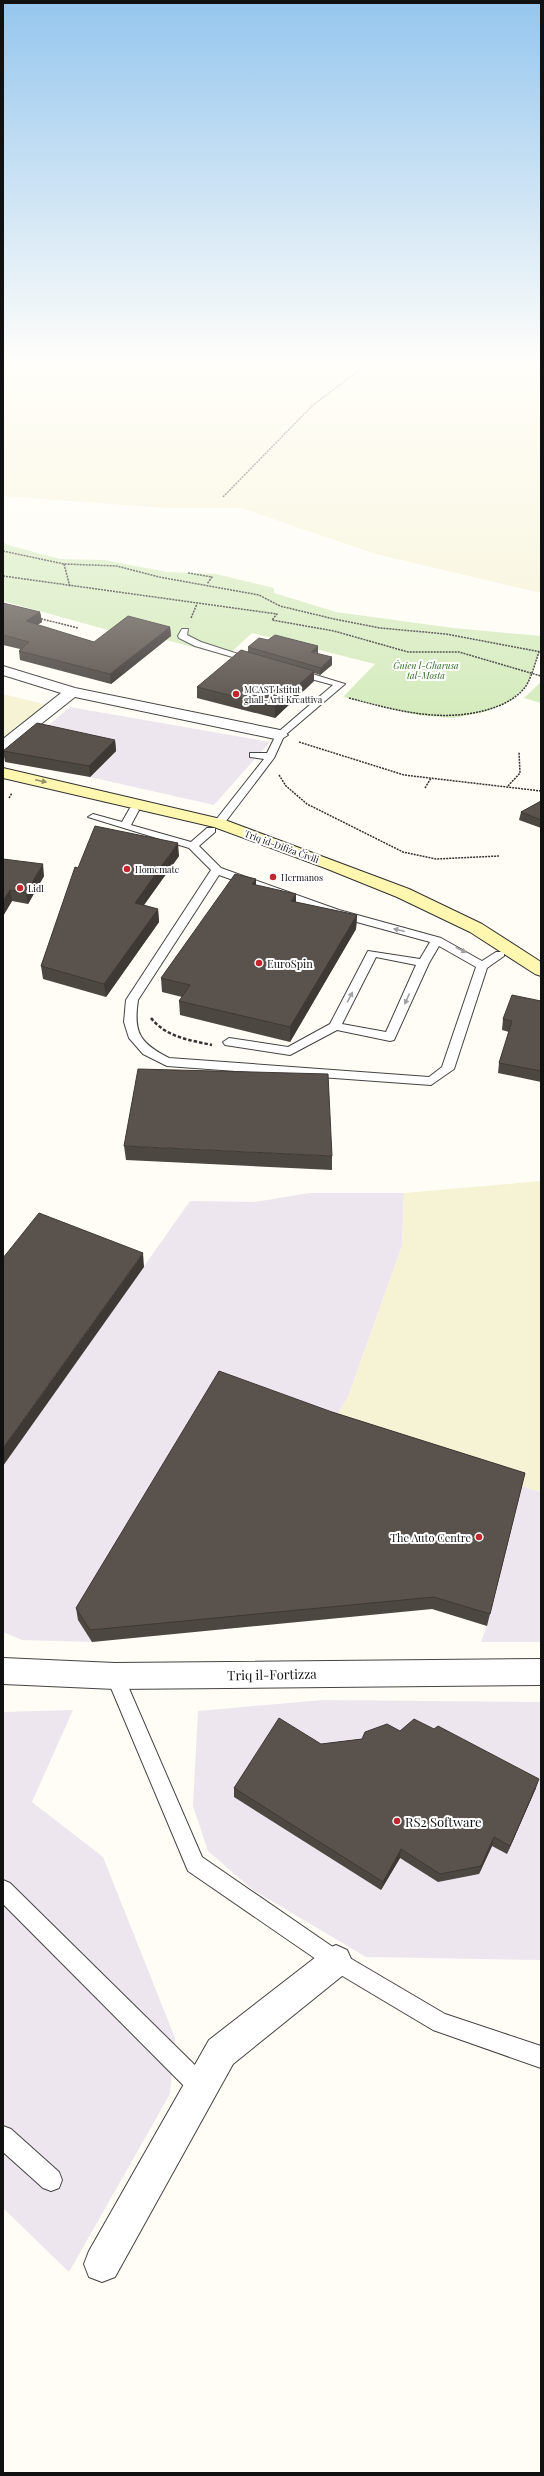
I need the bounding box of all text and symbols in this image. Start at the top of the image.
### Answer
park label: Ġnien l-Għarusa tal-Mosta [393,659,459,681]
place label: MCAST Istitut għall-Arti Kreattiva [244,683,323,705]
marker: MCAST Istitut għall-Arti Kreattiva [231,689,241,699]
one-way arrow [35,778,47,784]
street label: Triq id-Difiża Ċivili [243,827,321,865]
place label: Homemate [135,863,180,875]
marker: Homemate [122,864,132,874]
place label: Hermanos [281,871,323,883]
marker: Hermanos [268,872,278,882]
place label: Lidl [28,882,44,894]
marker: Lidl [15,883,25,893]
one-way arrow [393,927,405,933]
one-way arrow [455,947,466,953]
place label: EuroSpin [267,956,313,971]
marker: EuroSpin [254,958,264,968]
one-way arrow [346,992,353,1003]
one-way arrow [404,993,410,1005]
place label: The Auto Centre [390,1530,471,1545]
marker: The Auto Centre [474,1532,484,1542]
street label: Triq il-Fortizza [227,1665,317,1683]
place label: RS2 Software [405,1813,482,1830]
marker: RS2 Software [392,1816,402,1826]

